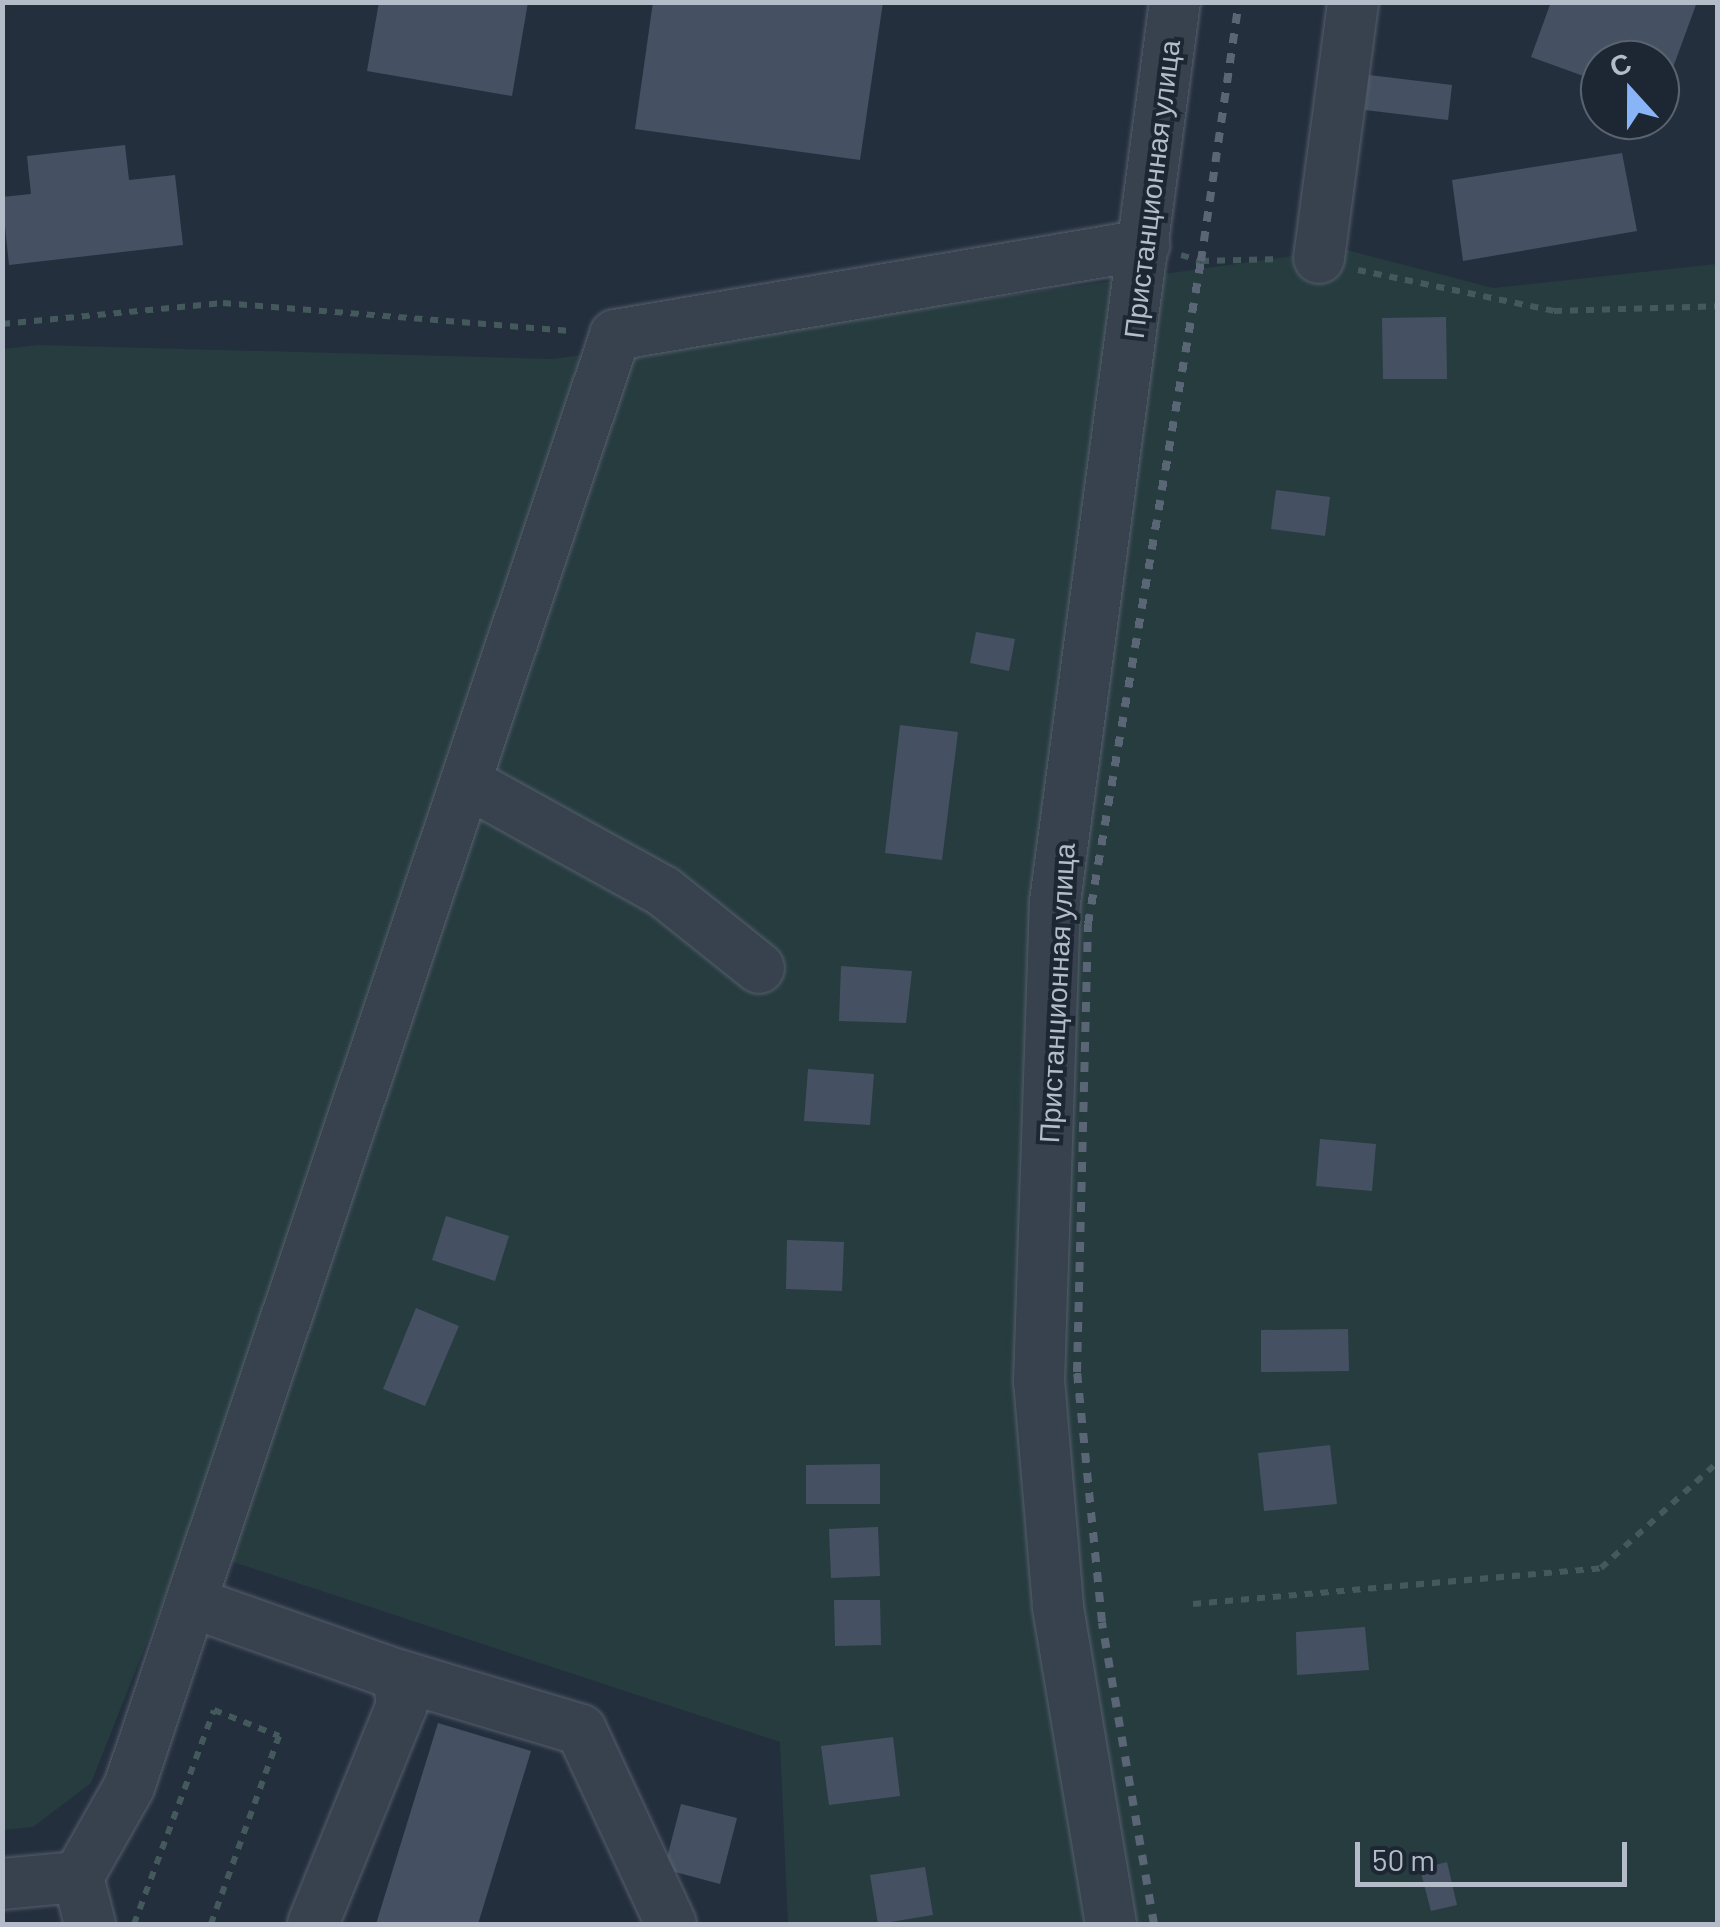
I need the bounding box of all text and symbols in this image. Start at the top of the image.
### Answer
street label: Пристанционная улица [1116,38,1186,340]
north arrow [1580,40,1680,140]
text: С [1604,44,1635,83]
street label: Пристанционная улица [1031,842,1081,1144]
scale bar [1360,1822,1632,1884]
text: 50 m [1372,1841,1435,1877]

